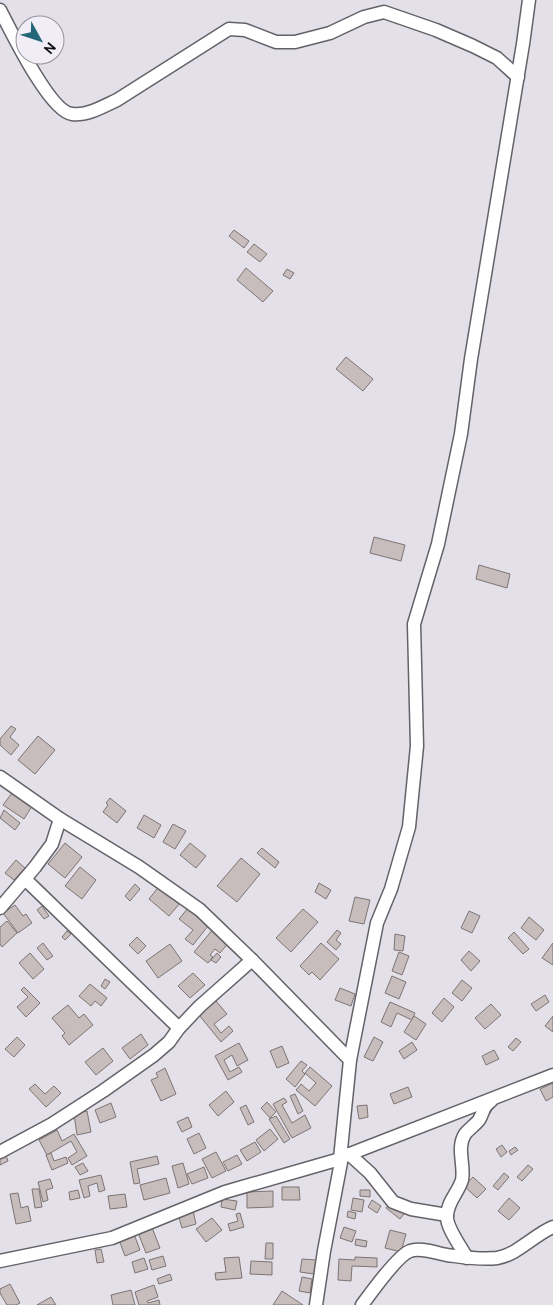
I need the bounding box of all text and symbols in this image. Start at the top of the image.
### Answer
north arrow [15,15,65,65]
text: N [40,39,60,58]

